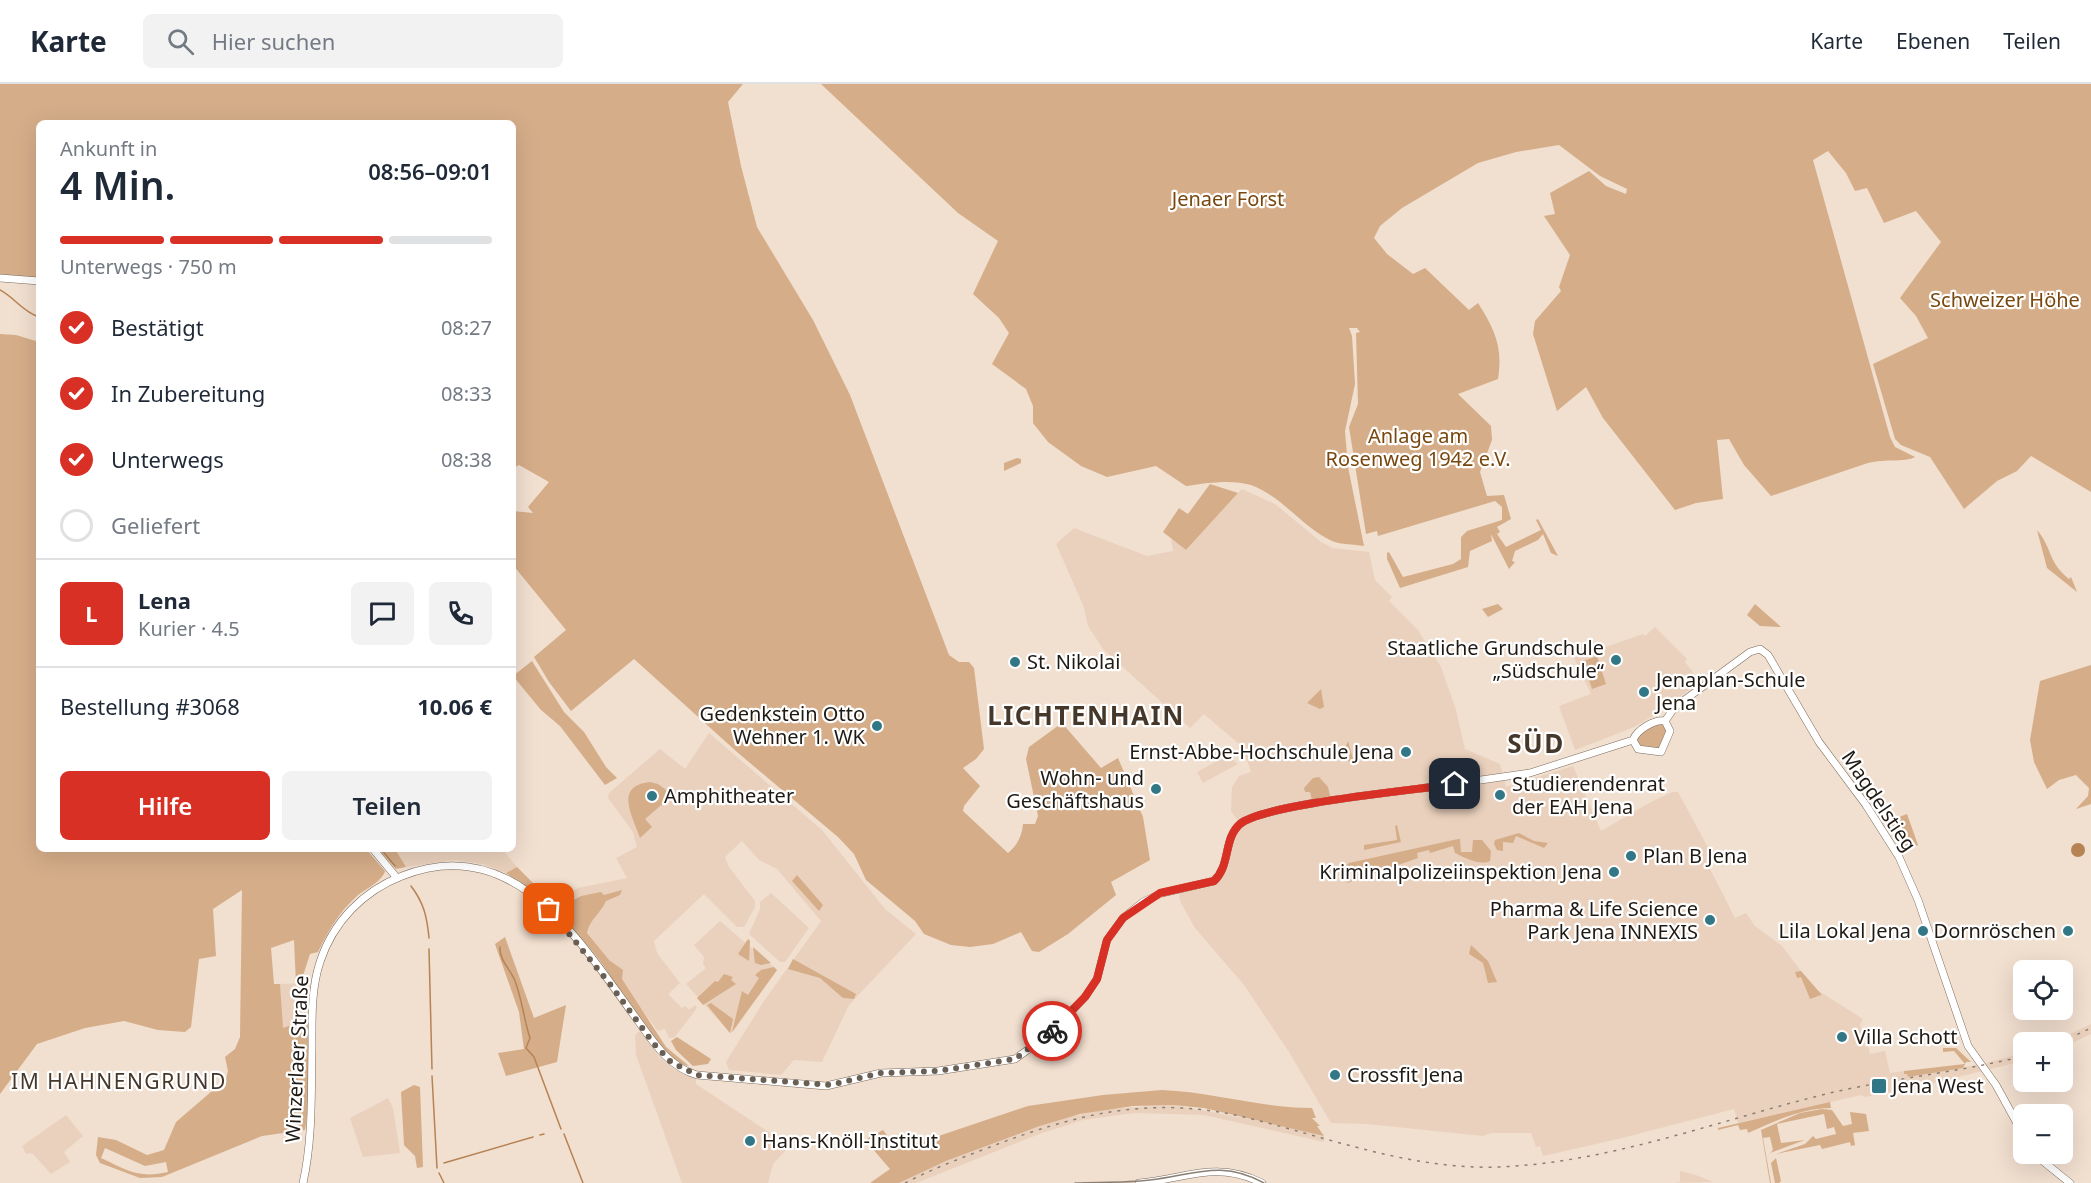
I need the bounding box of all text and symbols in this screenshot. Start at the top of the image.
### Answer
search box [143,14,563,68]
text: Karte [30,22,107,60]
icon: search [164,25,197,58]
text: Hier suchen [212,26,335,56]
text: Karte [1810,27,1863,55]
text: Ebenen [1896,27,1970,55]
text: Teilen [2003,27,2061,55]
text: Ankunft in [60,135,157,162]
text: 08:56–09:01 [368,156,492,186]
text: 4 Min. [60,158,175,211]
park label: Jenaer Forst [1170,185,1284,212]
text: Unterwegs · 750 m [60,253,237,280]
park label: Schweizer Höhe [1930,286,2080,313]
icon: check [60,311,93,344]
text: Bestätigt [111,312,204,342]
text: 08:27 [441,314,492,341]
icon: check [60,377,93,410]
text: In Zubereitung [111,378,265,408]
text: 08:33 [441,380,492,407]
park label: Anlage am Rosenweg 1942 e.V. [1325,422,1511,472]
icon: check [60,443,93,476]
text: Unterwegs [111,444,224,474]
text: 08:38 [441,446,492,473]
text: Geliefert [111,510,200,540]
button: chat [351,582,414,645]
button: phone [429,582,492,645]
text: Lena [138,585,191,615]
text: L [85,598,98,628]
text: Kurier · 4.5 [138,615,240,642]
place label: Staatliche Grundschule „Südschule“ [1387,634,1604,684]
place label: St. Nikolai [1027,648,1120,675]
marker: Staatliche Grundschule „Südschule“ [1609,653,1623,667]
marker: St. Nikolai [1008,655,1022,669]
place label: Jenaplan-Schule Jena [1654,666,1806,716]
marker: Jenaplan-Schule Jena [1637,685,1651,699]
text: Bestellung #3068 [60,691,240,721]
text: 10.06 € [417,691,492,721]
district label: LICHTENHAIN [987,697,1185,733]
place label: Gedenkstein Otto Wehner 1. WK [700,700,866,750]
marker: Gedenkstein Otto Wehner 1. WK [870,719,884,733]
district label: SÜD [1507,725,1565,761]
place label: Ernst-Abbe-Hochschule Jena [1129,738,1394,765]
marker: Ernst-Abbe-Hochschule Jena [1399,745,1413,759]
street label: Magdelstieg [1836,745,1923,856]
pin [1429,758,1480,809]
place label: Wohn- und Geschäftshaus [1006,764,1144,814]
icon: home [1438,767,1471,800]
place label: Studierendenrat der EAH Jena [1512,770,1665,820]
button: Hilfe [60,771,270,840]
button: Teilen [282,771,492,840]
place label: Amphitheater [664,782,794,809]
marker: Wohn- und Geschäftshaus [1149,782,1163,796]
marker: Studierendenrat der EAH Jena [1493,788,1507,802]
marker: Amphitheater [645,789,659,803]
place label: Plan B Jena [1643,842,1748,869]
marker: Plan B Jena [1624,849,1638,863]
place label: Kriminalpolizeiinspektion Jena [1319,858,1602,885]
marker: Kriminalpolizeiinspektion Jena [1607,865,1621,879]
pin [523,883,574,934]
icon: bag [532,892,565,925]
place label: Pharma & Life Science Park Jena INNEXIS [1490,895,1698,945]
marker: Pharma & Life Science Park Jena INNEXIS [1703,913,1717,927]
place label: Lila Lokal Jena [1779,917,1911,944]
place label: Dornröschen [1934,917,2056,944]
marker: Lila Lokal Jena [1916,924,1930,938]
marker: Dornröschen [2061,924,2075,938]
map controls [2013,960,2073,1164]
button: locate [2013,960,2073,1020]
street label: Winzerlaer Straße [279,975,314,1143]
courier [1022,1001,1082,1061]
icon: bike [1036,1015,1069,1048]
place label: Villa Schott [1854,1023,1957,1050]
marker: Villa Schott [1835,1030,1849,1044]
button: + [2013,1032,2073,1092]
place label: Crossfit Jena [1347,1061,1464,1088]
district label: IM HAHNENGRUND [11,1067,227,1095]
marker: Crossfit Jena [1328,1068,1342,1082]
place label: Jena West [1890,1072,1984,1099]
marker: Jena West [1870,1077,1888,1095]
button: − [2013,1104,2073,1164]
place label: Hans-Knöll-Institut [762,1127,938,1154]
marker: Hans-Knöll-Institut [743,1134,757,1148]

